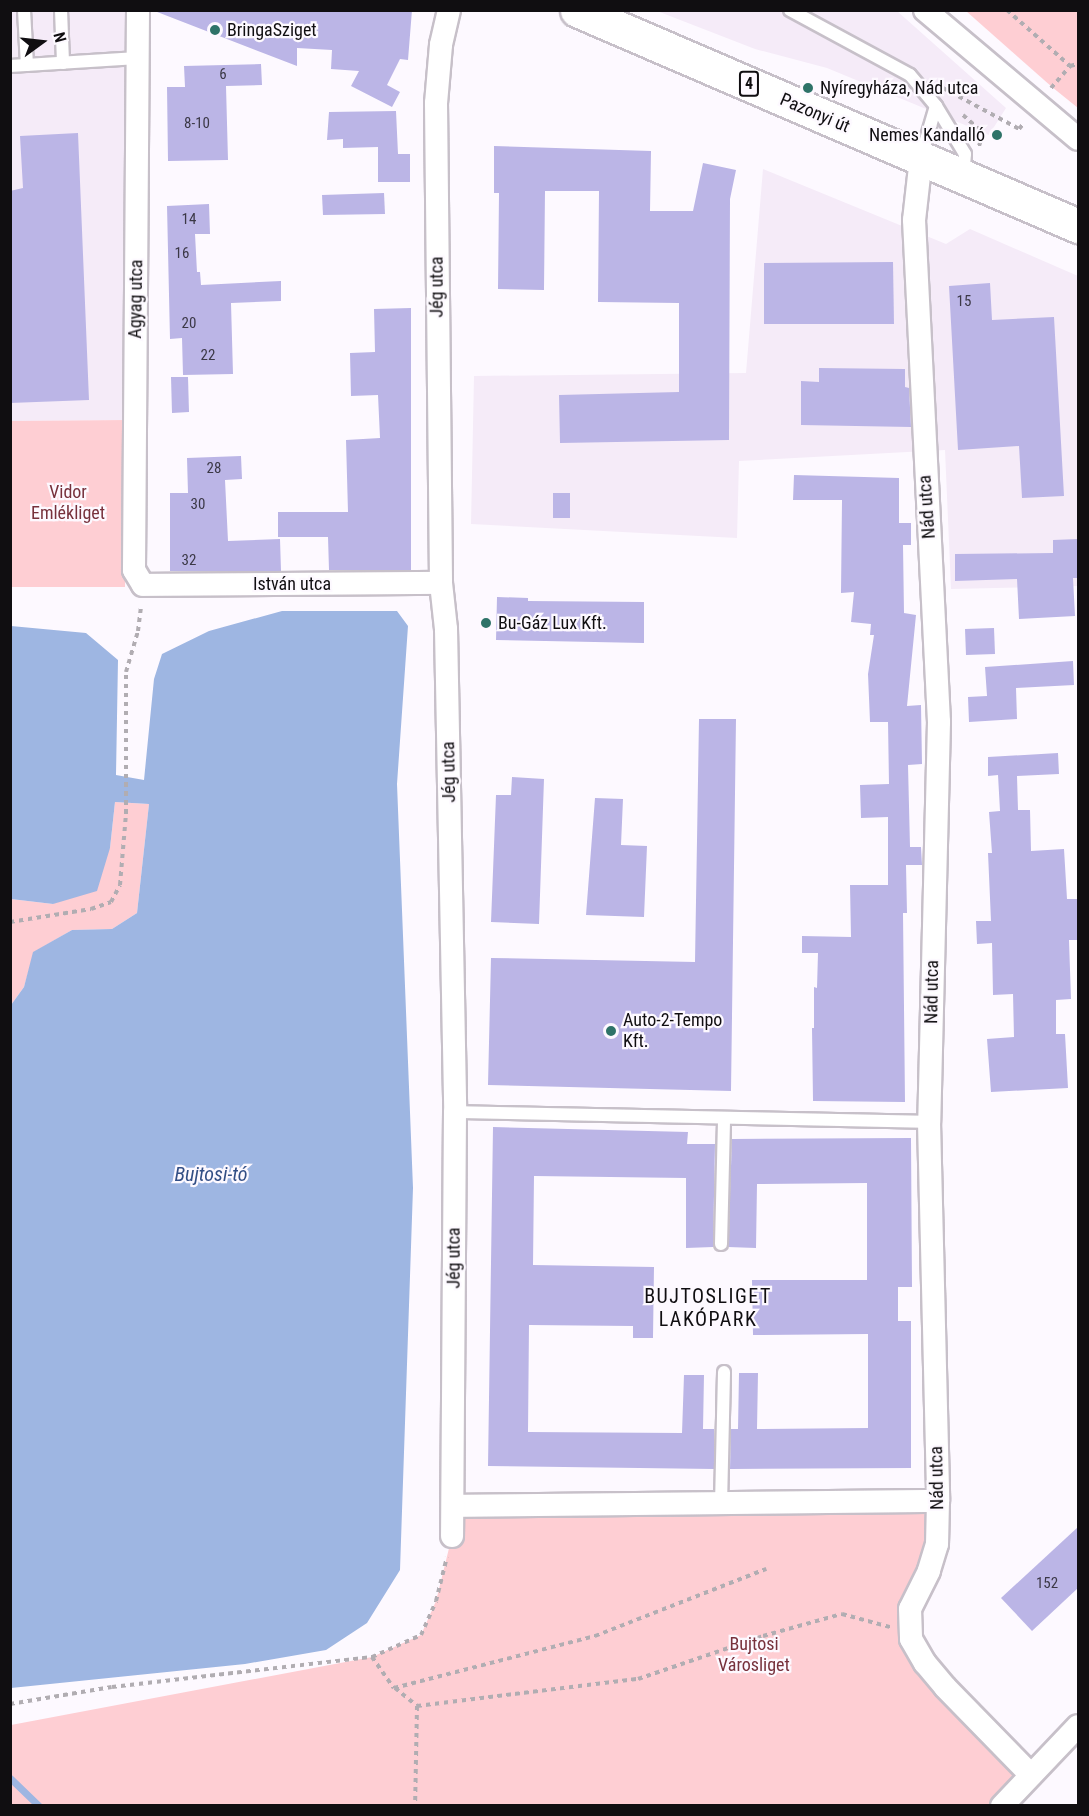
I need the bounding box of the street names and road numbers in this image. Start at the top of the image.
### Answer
road number: 4 [738,71,760,97]
street label: Pazonyi út [777,89,853,137]
street label: Jég utca [426,256,448,318]
street label: Agyag utca [125,259,147,339]
street label: Nád utca [914,474,940,540]
street label: István utca [253,573,331,595]
street label: Jég utca [438,741,460,803]
street label: Nád utca [921,960,943,1024]
street label: Jég utca [443,1227,465,1289]
street label: Nád utca [926,1446,948,1510]

